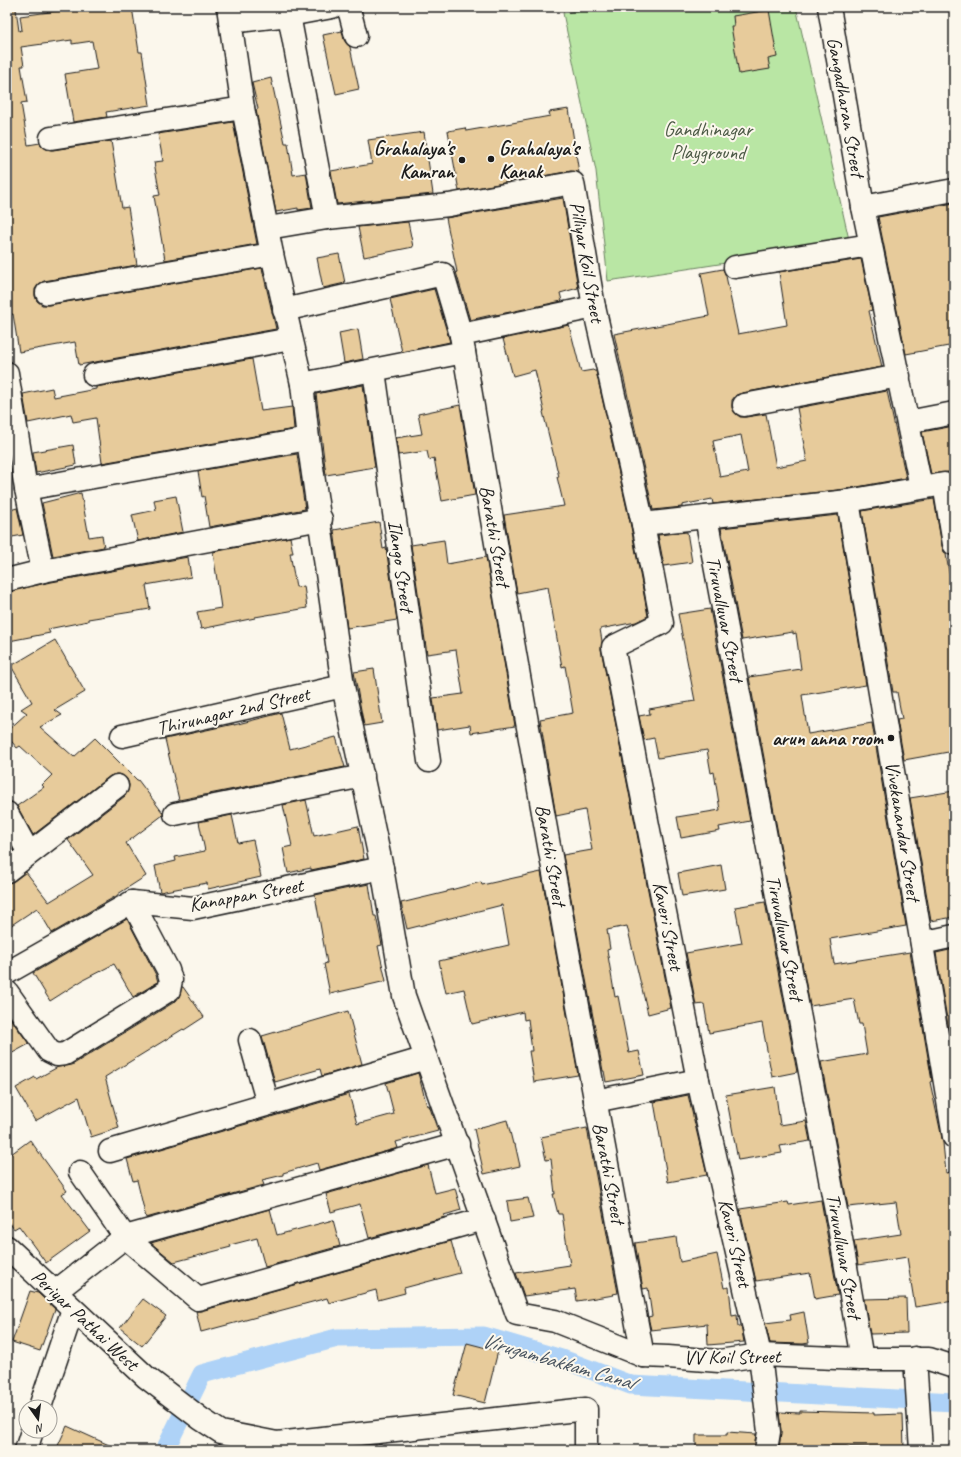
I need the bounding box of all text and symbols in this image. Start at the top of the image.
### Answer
street label: Gangadharan Street [821,35,871,182]
park label: Gandhinagar Playground [664,117,754,165]
place label: Grahalaya's Kamran [374,136,456,184]
place label: Grahalaya's Kanak [499,136,581,184]
marker: Grahalaya's Kanak [486,154,496,164]
marker: Grahalaya's Kamran [457,155,467,165]
street label: Pilliyar Koil Street [564,200,610,327]
street label: Barathi Street [474,484,517,592]
street label: Ilango Street [382,519,420,617]
street label: Tiruvalluvar Street [701,554,750,687]
street label: Thirunagar 2nd Street [154,681,314,741]
place label: arun anna room [772,726,885,751]
marker: arun anna room [886,733,896,743]
street label: Vivekanandar Street [880,760,927,906]
street label: Barathi Street [530,803,573,911]
street label: Kanappan Street [187,872,307,917]
street label: Tiruvalluvar Street [761,873,810,1006]
street label: Kaveri Street [647,880,689,975]
street label: Barathi Street [587,1120,632,1229]
street label: Tiruvalluvar Street [821,1191,868,1324]
street label: Kaveri Street [713,1197,758,1292]
street label: Periyar Pathai West [26,1264,146,1378]
water label: Virugambakkam Canal [479,1327,643,1397]
street label: VV Koil Street [684,1344,783,1370]
north arrow [18,1399,58,1439]
text: N [33,1421,45,1437]

